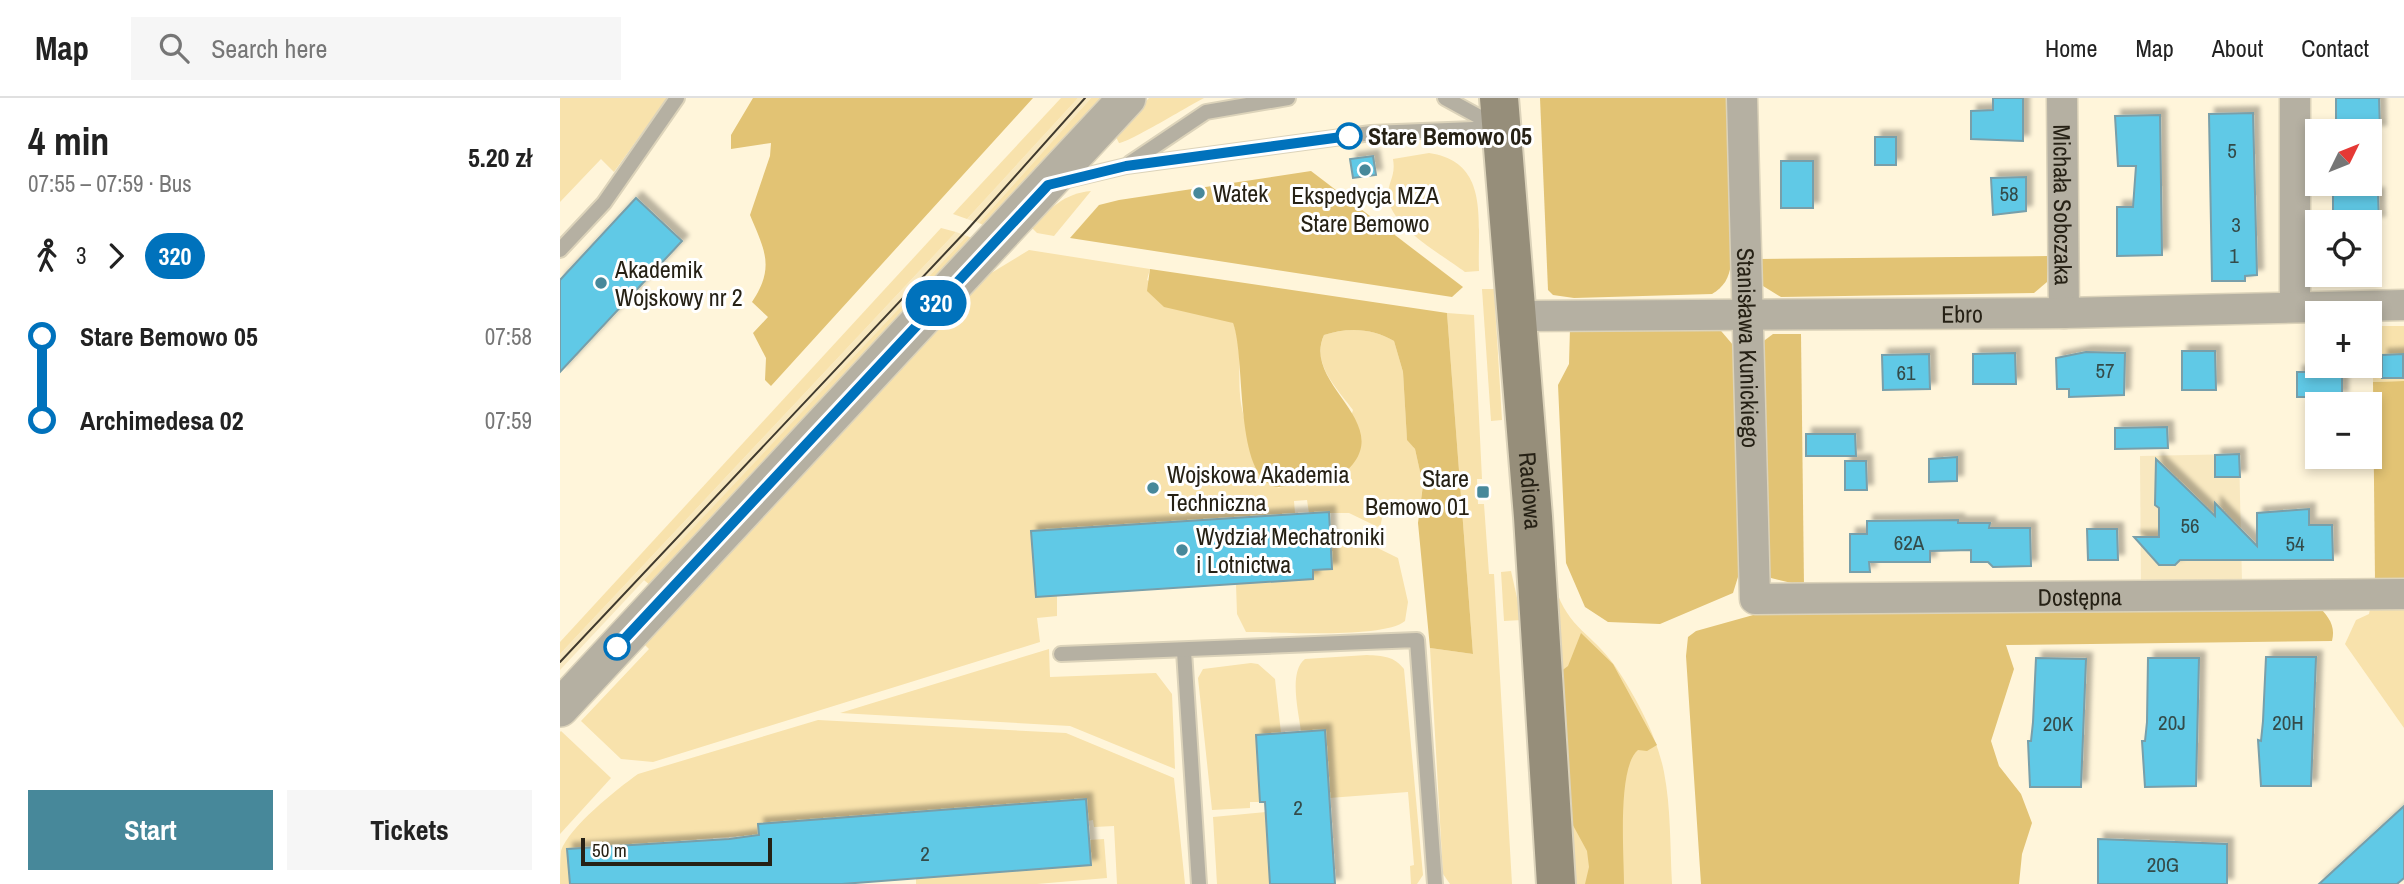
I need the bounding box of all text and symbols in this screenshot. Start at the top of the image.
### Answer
search box [131,17,621,80]
text: Map [35,26,89,70]
icon: search [155,29,193,67]
text: Search here [211,31,327,66]
text: Home [2045,32,2097,64]
text: Map [2135,32,2174,64]
text: About [2212,32,2263,64]
text: Contact [2301,32,2369,64]
text: 4 min [28,116,109,167]
north arrow [2305,119,2382,196]
map controls [2305,119,2382,469]
place label: Stare Bemowo 05 [1368,120,1532,152]
marker: Stare Bemowo 05 [1336,123,1362,149]
street label: Michała Sobczaka [2046,124,2080,286]
house number: 5 [2227,136,2237,165]
text: 5.20 zł [468,140,532,175]
marker: Ekspedycja MZA Stare Bemowo [1357,162,1373,178]
text: 07:55 – 07:59 · Bus [28,168,192,199]
place label: Watek [1213,177,1268,209]
place label: Ekspedycja MZA Stare Bemowo [1291,179,1440,239]
house number: 58 [1999,179,2019,208]
marker: Watek [1191,185,1207,201]
house number: 3 [2231,210,2241,239]
button: locate [2305,210,2382,287]
icon: walk [28,237,66,275]
icon: forward [97,237,135,275]
text: 3 [76,240,87,271]
text: 320 [159,240,191,272]
house number: 1 [2229,241,2239,270]
street label: Stanisława Kunickiego [1730,247,1767,449]
place label: Akademik Wojskowy nr 2 [614,253,743,313]
marker: Akademik Wojskowy nr 2 [593,275,609,291]
line badge: 320 [896,280,976,326]
text: 320 [920,287,952,319]
street label: Ebro [1941,297,1983,330]
button: + [2305,301,2382,378]
text: Stare Bemowo 05 [80,319,258,354]
text: 07:58 [485,321,532,352]
house number: 57 [2095,356,2115,385]
house number: 61 [1896,358,1916,387]
button: − [2305,392,2382,469]
text: Archimedesa 02 [80,403,244,438]
text: 07:59 [485,405,532,436]
street label: Radiowa [1512,451,1550,531]
place label: Wojskowa Akademia Techniczna [1167,458,1349,518]
place label: Stare Bemowo 01 [1365,462,1469,522]
marker: Wojskowa Akademia Techniczna [1145,480,1161,496]
marker: Stare Bemowo 01 [1475,484,1491,500]
house number: 56 [2180,511,2200,540]
place label: Wydział Mechatroniki i Lotnictwa [1196,520,1385,580]
house number: 62A [1894,528,1925,557]
house number: 54 [2285,529,2305,558]
marker: Wydział Mechatroniki i Lotnictwa [1174,542,1190,558]
street label: Dostępna [2038,580,2122,613]
unlabelled marker [604,634,630,660]
house number: 20J [2158,708,2186,737]
house number: 20H [2272,708,2304,737]
house number: 20K [2043,709,2074,738]
button: Start [28,790,273,870]
button: Tickets [287,790,532,870]
house number: 2 [1293,793,1303,822]
scale bar [581,835,772,867]
text: 50 m [592,837,627,863]
house number: 2 [920,839,930,868]
house number: 20G [2147,850,2179,879]

